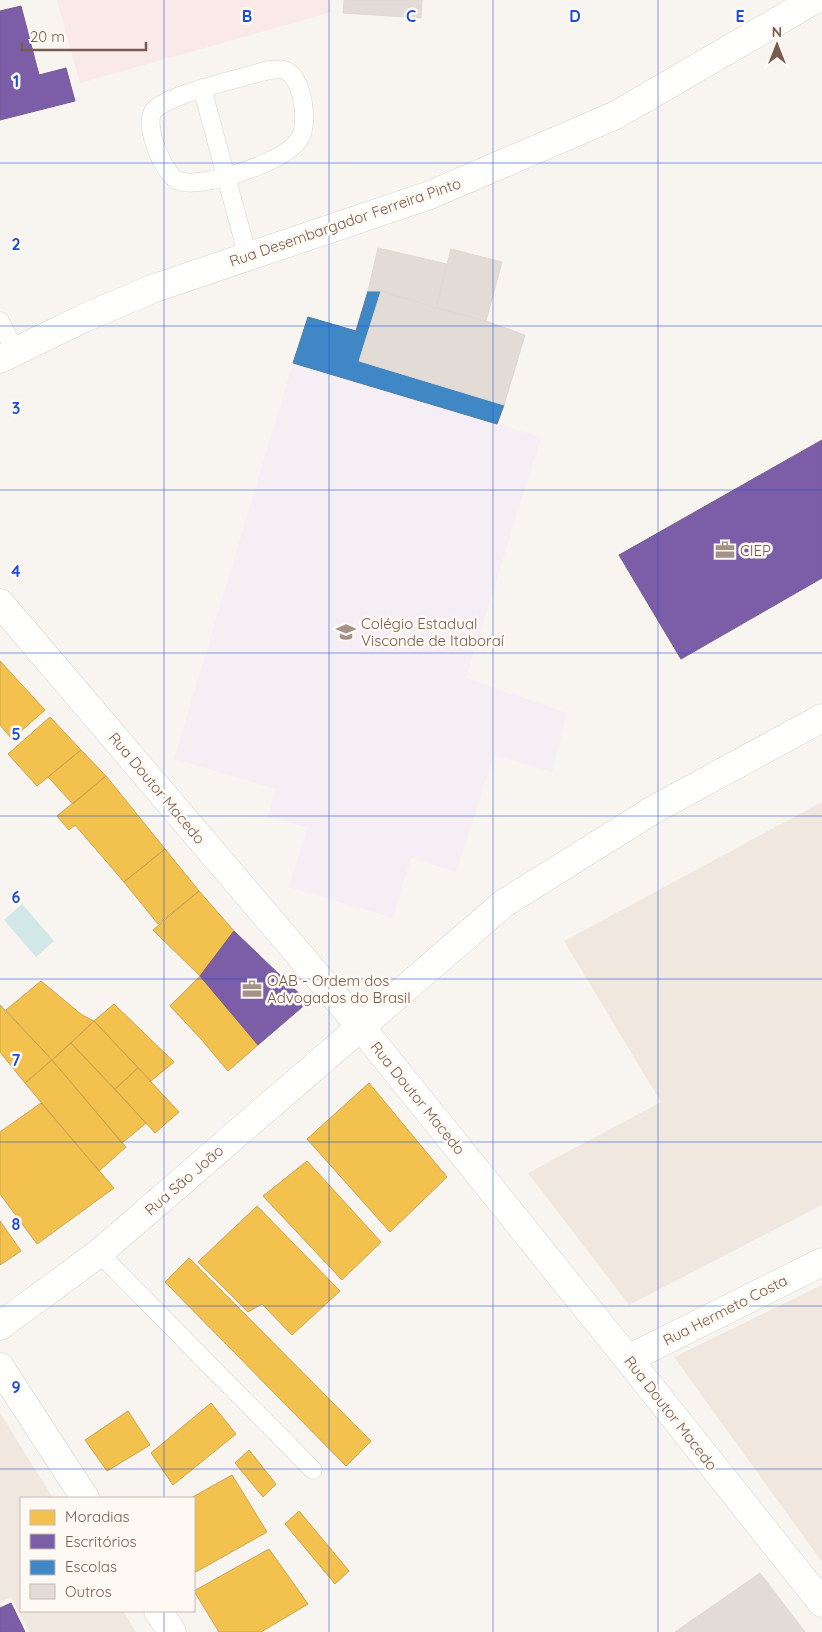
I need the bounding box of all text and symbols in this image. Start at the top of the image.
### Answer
text: B [242,6,252,26]
text: C [406,6,416,26]
text: D [569,6,581,26]
text: E [735,6,745,26]
scale bar [22,20,146,52]
north arrow [752,20,802,70]
text: N [772,23,782,41]
text: 20 m [30,27,65,46]
text: 1 [13,71,19,91]
street label: Rua Desembargador Ferreira Pinto [227,173,463,271]
text: 2 [11,234,21,254]
text: 3 [12,398,20,418]
office icon: CIEP [714,539,736,561]
place label: CIEP [740,541,771,560]
text: 4 [11,561,21,581]
place label: Colégio Estadual Visconde de Itaboraí [361,614,505,650]
school or university icon: Colégio Estadual Visconde de Itaboraí [335,621,357,643]
text: 5 [11,724,21,744]
street label: Rua Doutor Macedo [105,728,209,848]
text: 6 [12,887,21,907]
place label: OAB - Ordem dos Advogados do Brasil [267,971,411,1007]
office icon: OAB - Ordem dos Advogados do Brasil [241,978,263,1000]
street label: Rua Doutor Macedo [367,1038,469,1158]
text: 7 [12,1050,21,1070]
street label: Rua São João [141,1141,227,1219]
text: 8 [12,1214,21,1234]
street label: Rua Hermeto Costa [660,1270,790,1350]
street label: Rua Doutor Macedo [620,1352,722,1474]
text: 9 [11,1377,21,1397]
legend [20,1497,195,1612]
text: Moradias [65,1507,130,1526]
text: Escritórios [65,1532,137,1551]
text: Escolas [65,1557,117,1576]
text: Outros [65,1582,112,1601]

